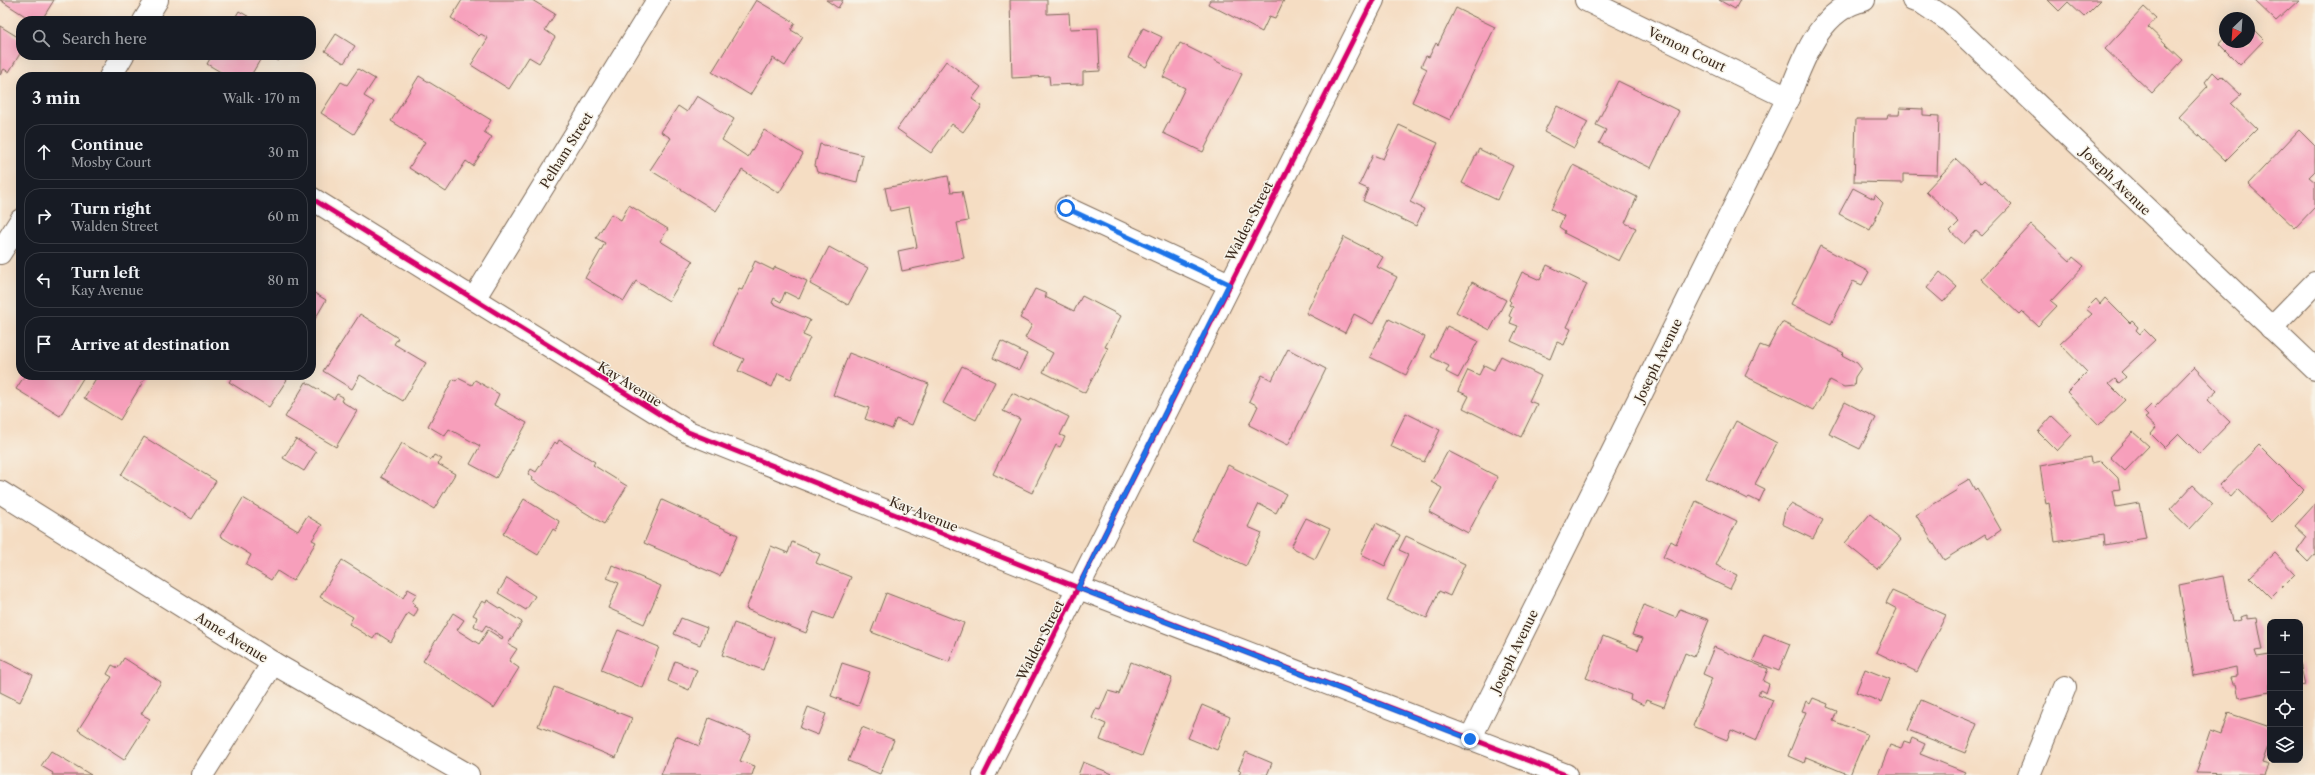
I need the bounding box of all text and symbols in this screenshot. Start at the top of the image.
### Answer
north arrow [2219,12,2255,48]
search box [16,16,316,60]
street label: Vernon Court [1645,23,1729,75]
icon: search [30,27,52,49]
text: Search here [62,29,147,48]
text: 3 min [32,88,81,108]
text: Walk · 170 m [223,90,300,106]
street label: Pelham Street [536,109,596,191]
text: Continue [71,135,143,154]
icon: ahead [33,141,55,163]
street label: Joseph Avenue [2076,142,2154,218]
text: 30 m [268,144,299,160]
text: Mosby Court [71,154,151,170]
street label: Walden Street [1222,178,1276,264]
text: Turn right [71,199,151,218]
route start [1057,199,1075,217]
icon: right [33,205,55,227]
text: 60 m [268,208,299,224]
text: Walden Street [71,218,158,234]
text: Turn left [71,263,140,282]
icon: left [33,269,55,291]
text: 80 m [267,272,299,288]
text: Kay Avenue [71,282,144,298]
street label: Joseph Avenue [1630,316,1685,406]
icon: arrive [33,333,55,355]
text: Arrive at destination [71,335,230,354]
street label: Kay Avenue [595,358,665,410]
street label: Kay Avenue [887,493,961,535]
street label: Walden Street [1013,597,1067,683]
street label: Joseph Avenue [1486,607,1541,697]
street label: Anne Avenue [192,608,271,666]
map controls [2267,619,2303,763]
button: + [2267,619,2303,655]
button: − [2267,655,2303,691]
button: locate [2267,691,2303,727]
button: layers [2267,727,2303,763]
route end [1461,730,1479,748]

